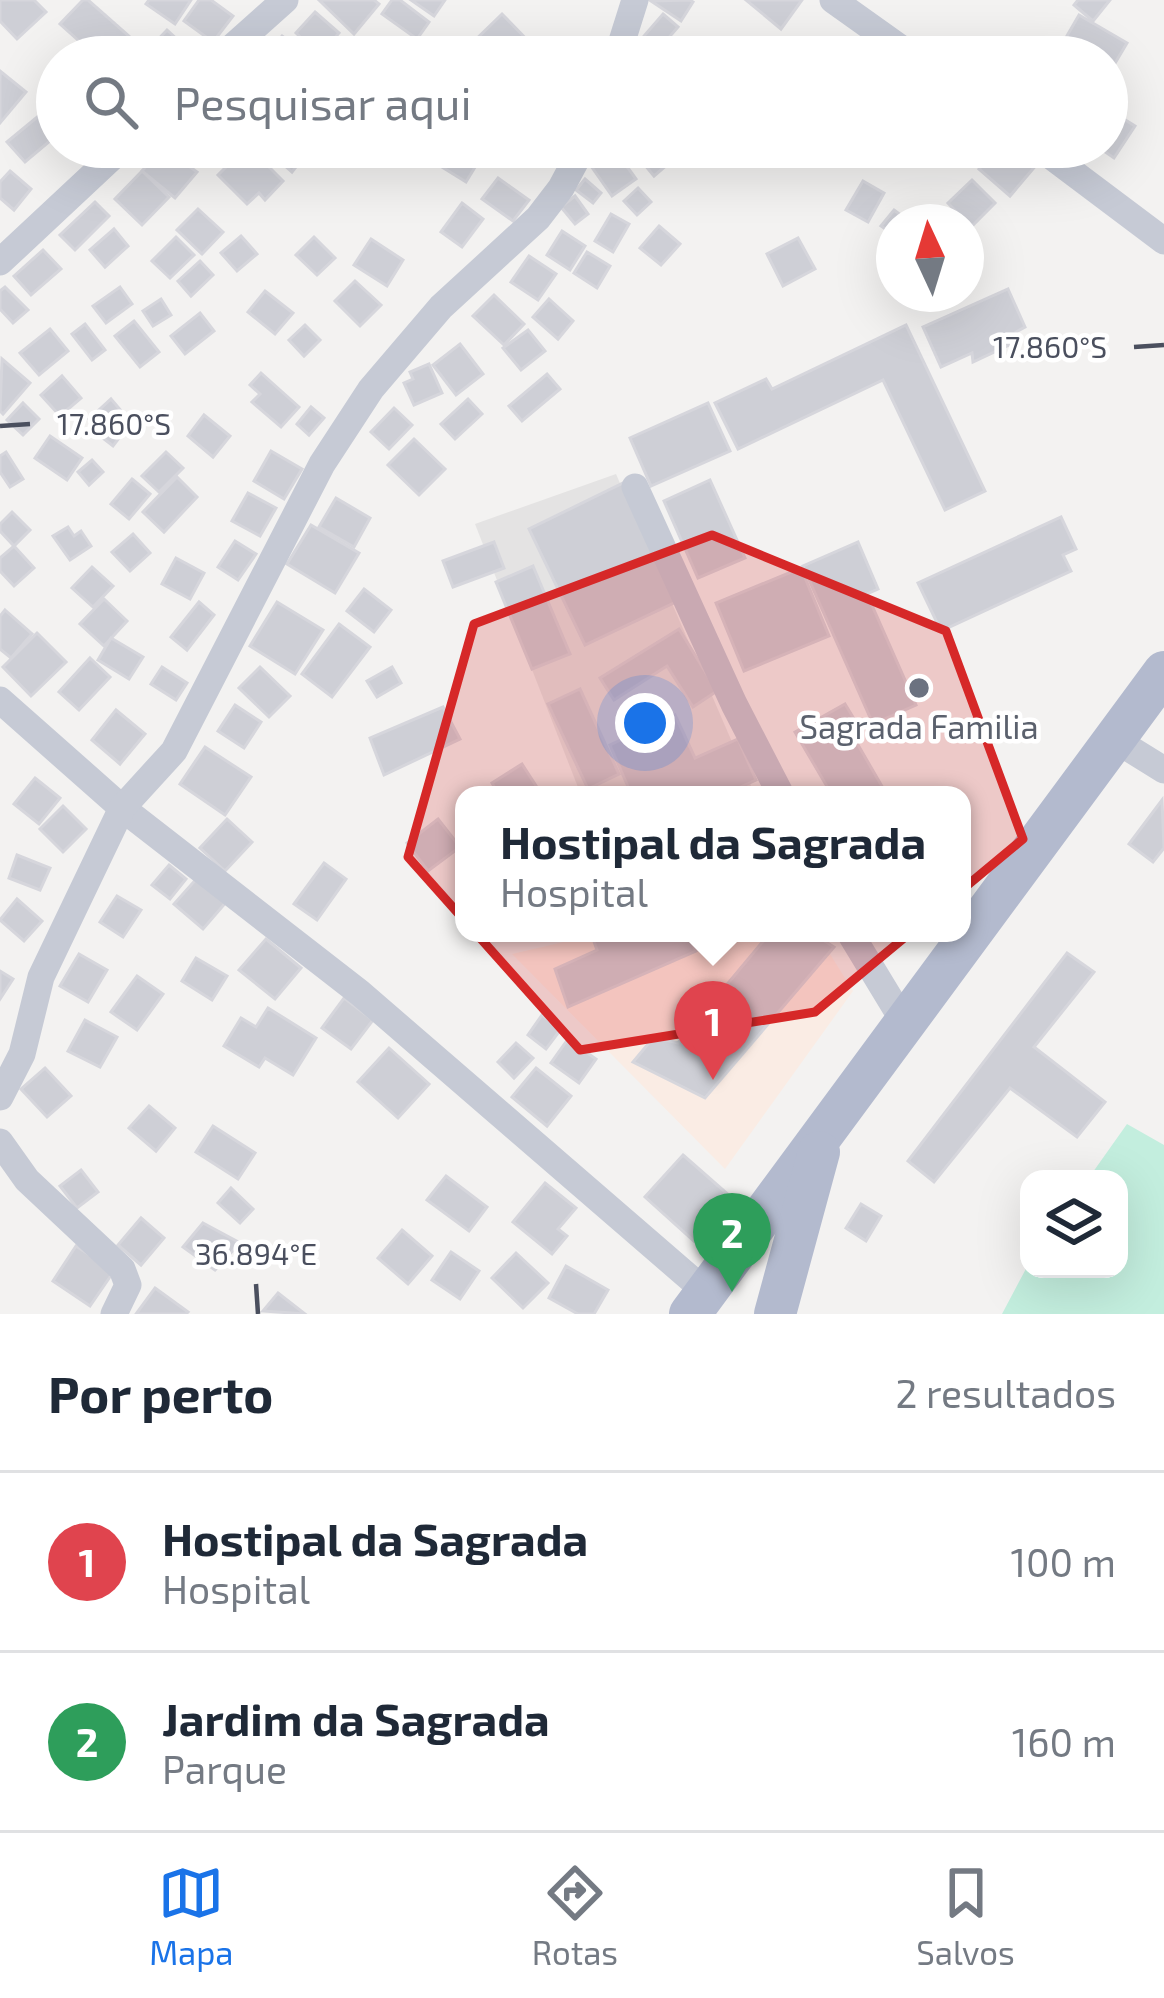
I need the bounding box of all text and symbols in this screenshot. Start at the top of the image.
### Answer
search box [36,36,1128,168]
icon: search [78,69,144,135]
text: Pesquisar aqui [174,75,472,129]
north arrow [876,204,984,312]
text: 17.860°S [993,328,1107,364]
text: 17.860°S [57,405,171,441]
marker: Sagrada Familia [906,675,932,701]
your location [615,693,675,753]
place label: Sagrada Familia [799,706,1039,746]
popup [455,786,971,942]
text: Hostipal da Sagrada [500,814,926,868]
text: Hospital [500,868,648,915]
pin: 1 [674,981,752,1080]
map controls [1020,1170,1128,1278]
button: layers [1020,1170,1128,1278]
pin: 2 [693,1193,771,1292]
text: 36.894°E [195,1235,317,1271]
text: Por perto [48,1362,273,1423]
text: 2 resultados [895,1369,1116,1416]
text: Hostipal da Sagrada [162,1511,588,1565]
text: 1 [79,1538,95,1585]
text: 100 m [1011,1538,1116,1585]
text: Hospital [162,1565,310,1612]
text: Jardim da Sagrada [162,1691,550,1745]
text: 2 [76,1718,98,1765]
text: 160 m [1012,1718,1116,1765]
text: Parque [162,1745,287,1792]
tab: Mapa [149,1860,233,1972]
tab: Rotas [532,1860,618,1972]
tab: Salvos [916,1860,1015,1972]

